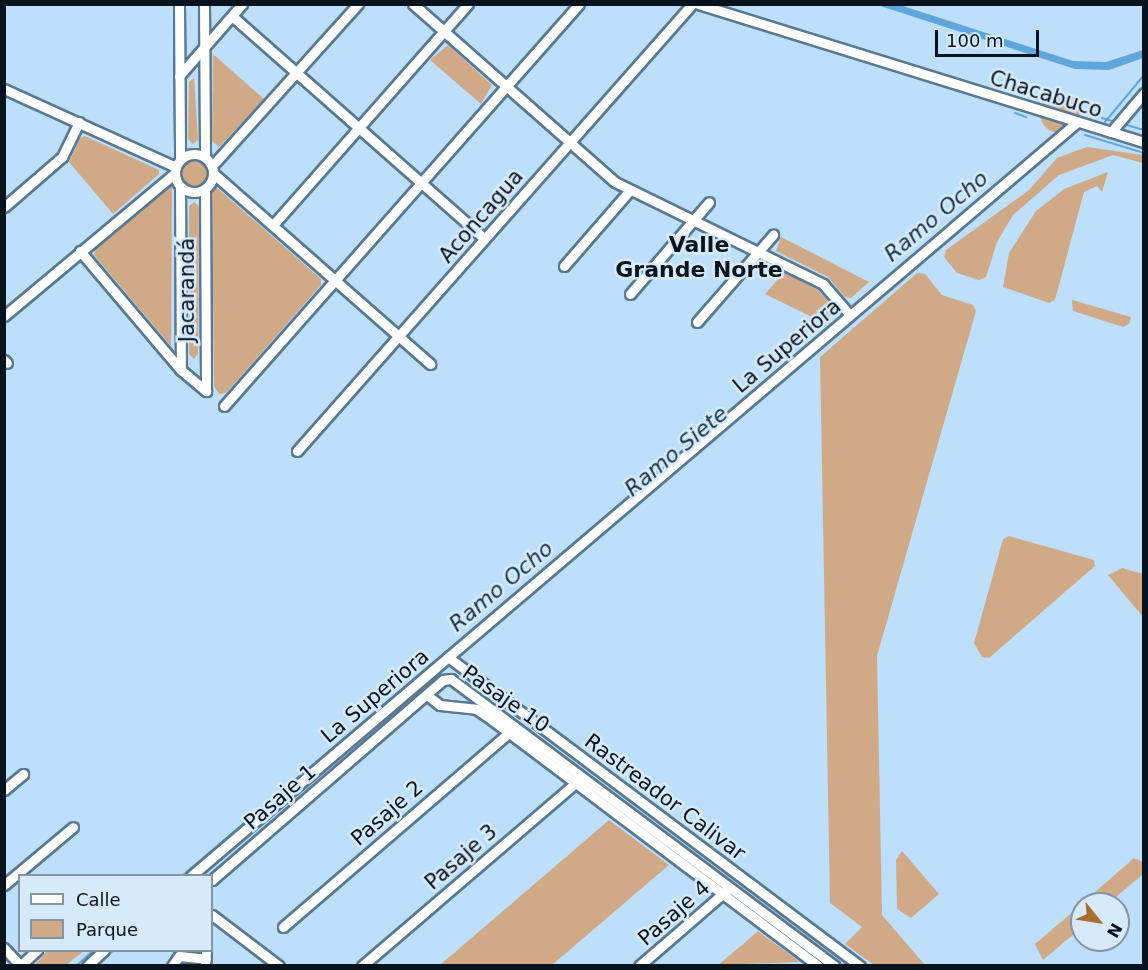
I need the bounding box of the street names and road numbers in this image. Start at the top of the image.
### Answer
street label: Chacabuco [987,65,1105,123]
street label: Aconcagua [434,164,528,268]
street label: Jacarandá [174,238,200,342]
street label: La Superiora [728,294,846,398]
street label: La Superiora [316,644,434,748]
street label: Pasaje 10 [458,660,554,738]
street label: Rastreador Calivar [580,728,750,866]
street label: Pasaje 1 [239,759,321,835]
street label: Pasaje 2 [346,775,428,851]
street label: Pasaje 3 [420,819,502,895]
street label: Pasaje 4 [633,875,715,951]

